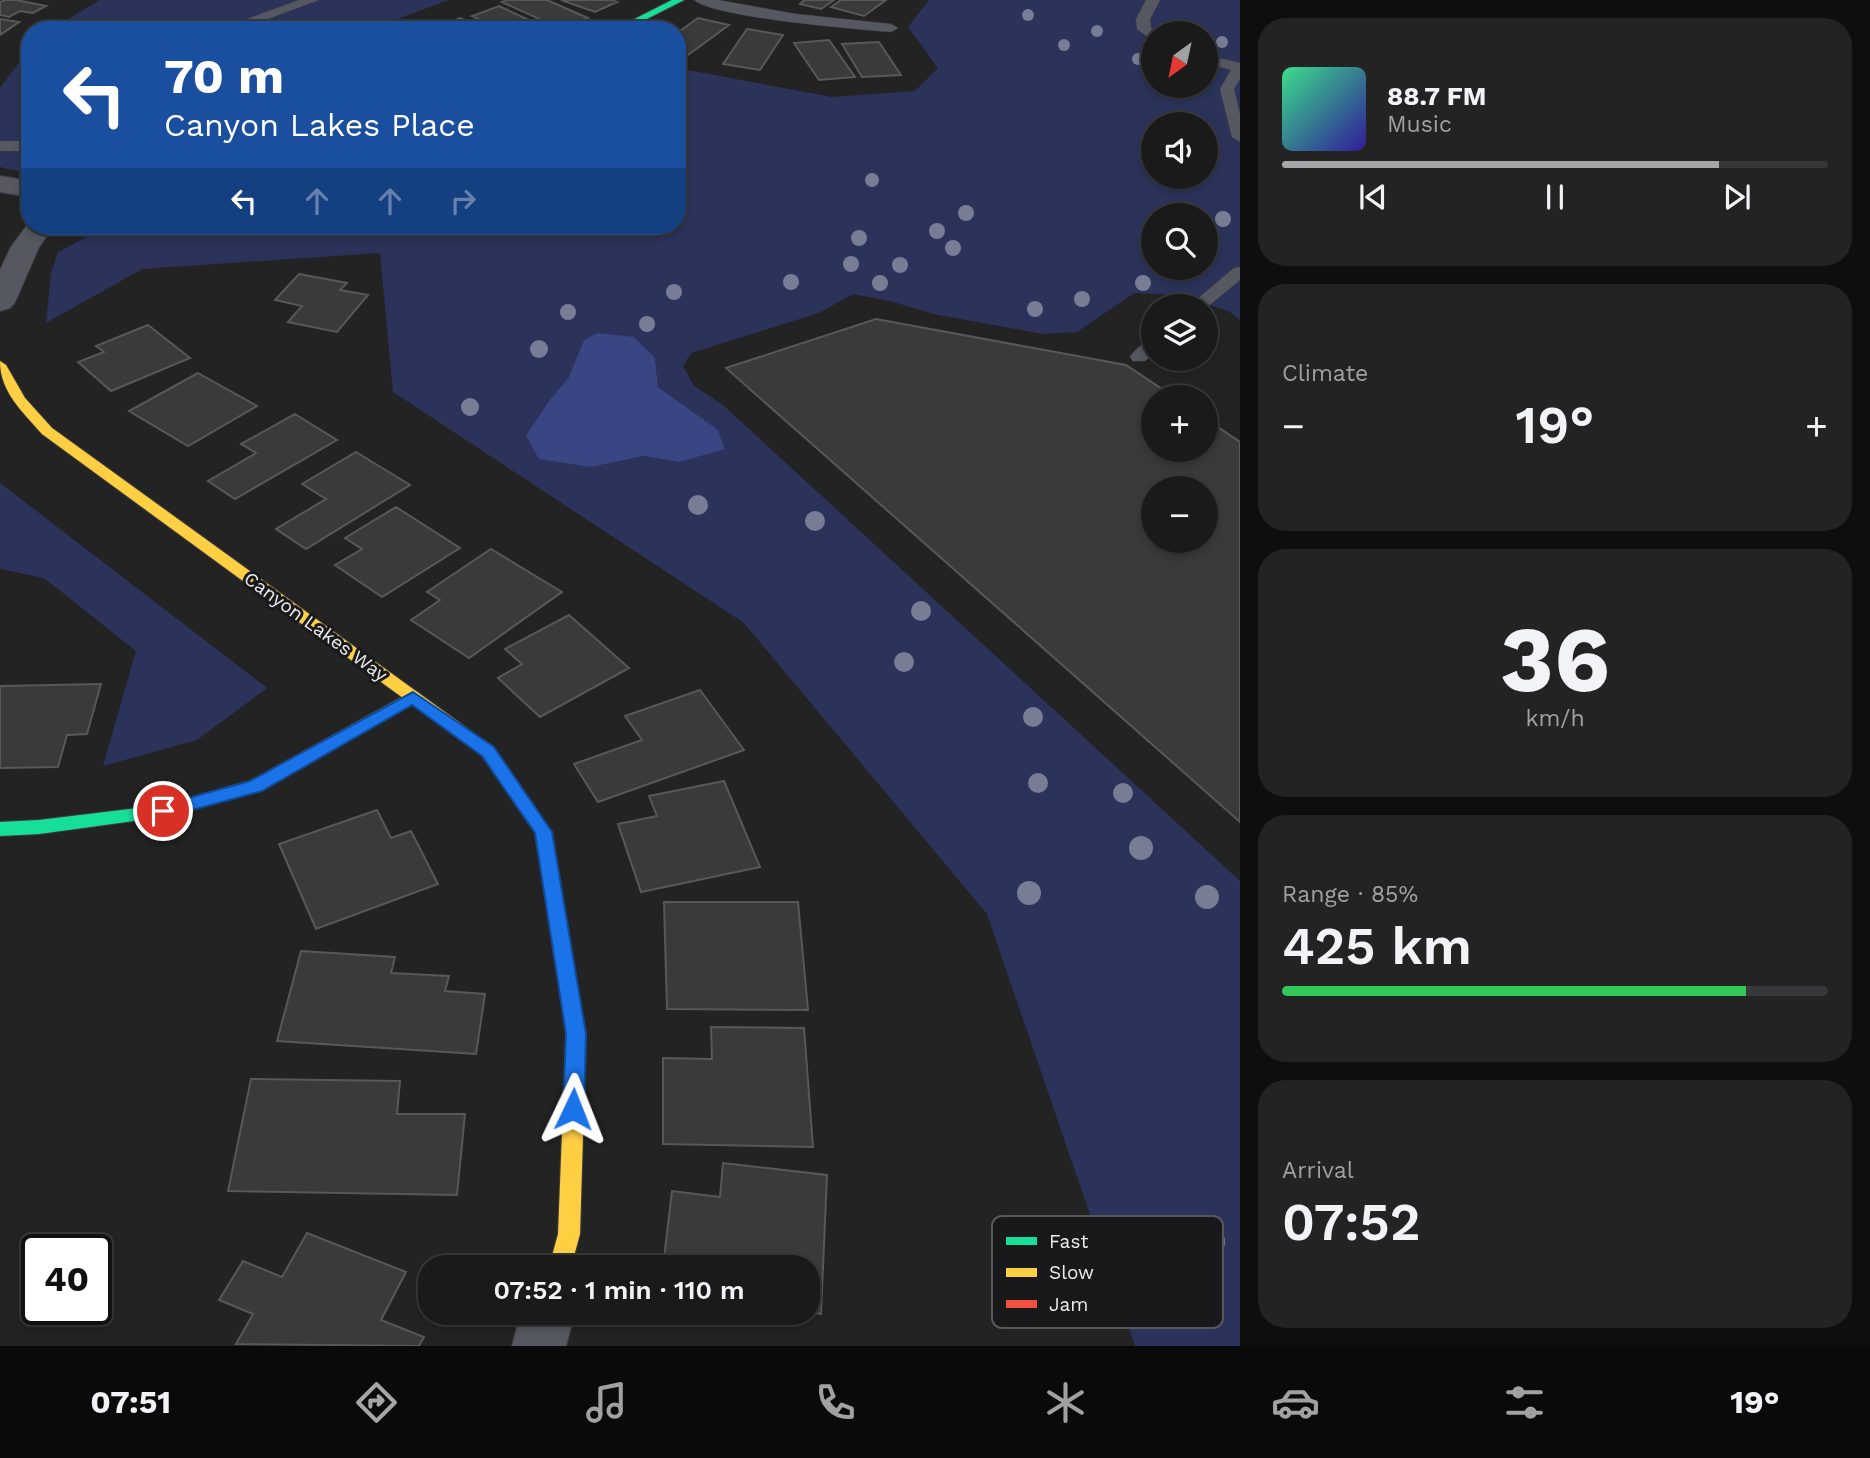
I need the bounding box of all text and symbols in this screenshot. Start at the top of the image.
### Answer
north arrow [1141,21,1218,98]
map controls [1141,21,1218,553]
text: 70 m [164,47,284,105]
icon: left [49,49,140,140]
text: 88.7 FM [1387,81,1486,111]
text: Canyon Lakes Place [164,106,475,144]
text: Music [1387,111,1452,138]
button: sound [1141,112,1218,189]
icon: previous [1354,178,1392,216]
icon: pause [1536,178,1574,216]
icon: next [1718,178,1756,216]
icon: left [225,182,263,220]
icon: ahead [298,182,336,220]
icon: ahead [371,182,409,220]
icon: right [444,182,482,220]
button: search [1141,203,1218,280]
button: layers [1141,294,1218,371]
text: Climate [1282,360,1368,387]
button: + [1141,385,1218,462]
text: 19° [1516,395,1594,456]
text: − [1282,404,1305,448]
text: + [1805,404,1828,448]
button: − [1141,476,1218,553]
street label: Canyon Lakes Way [239,567,392,686]
text: 36 [1500,606,1610,713]
text: km/h [1525,705,1585,732]
pin [133,781,193,841]
icon: arrive [144,792,182,830]
text: Range · 85% [1282,881,1418,908]
text: 425 km [1282,916,1472,977]
position arrow [536,1072,610,1146]
text: Arrival [1282,1157,1354,1184]
text: 07:52 [1282,1192,1421,1253]
legend [992,1216,1223,1328]
text: Fast [1049,1230,1088,1253]
speed limit sign: 40 [21,1234,112,1325]
text: Slow [1049,1261,1094,1284]
text: 07:52 · 1 min · 110 m [493,1275,745,1305]
text: Jam [1049,1293,1088,1316]
icon: directions [352,1378,401,1427]
icon: music [582,1378,631,1427]
icon: phone [811,1378,860,1427]
icon: climate [1041,1378,1090,1427]
icon: car [1271,1378,1320,1427]
icon: filters [1500,1378,1549,1427]
text: 07:51 [90,1383,171,1421]
text: 19° [1730,1383,1780,1421]

